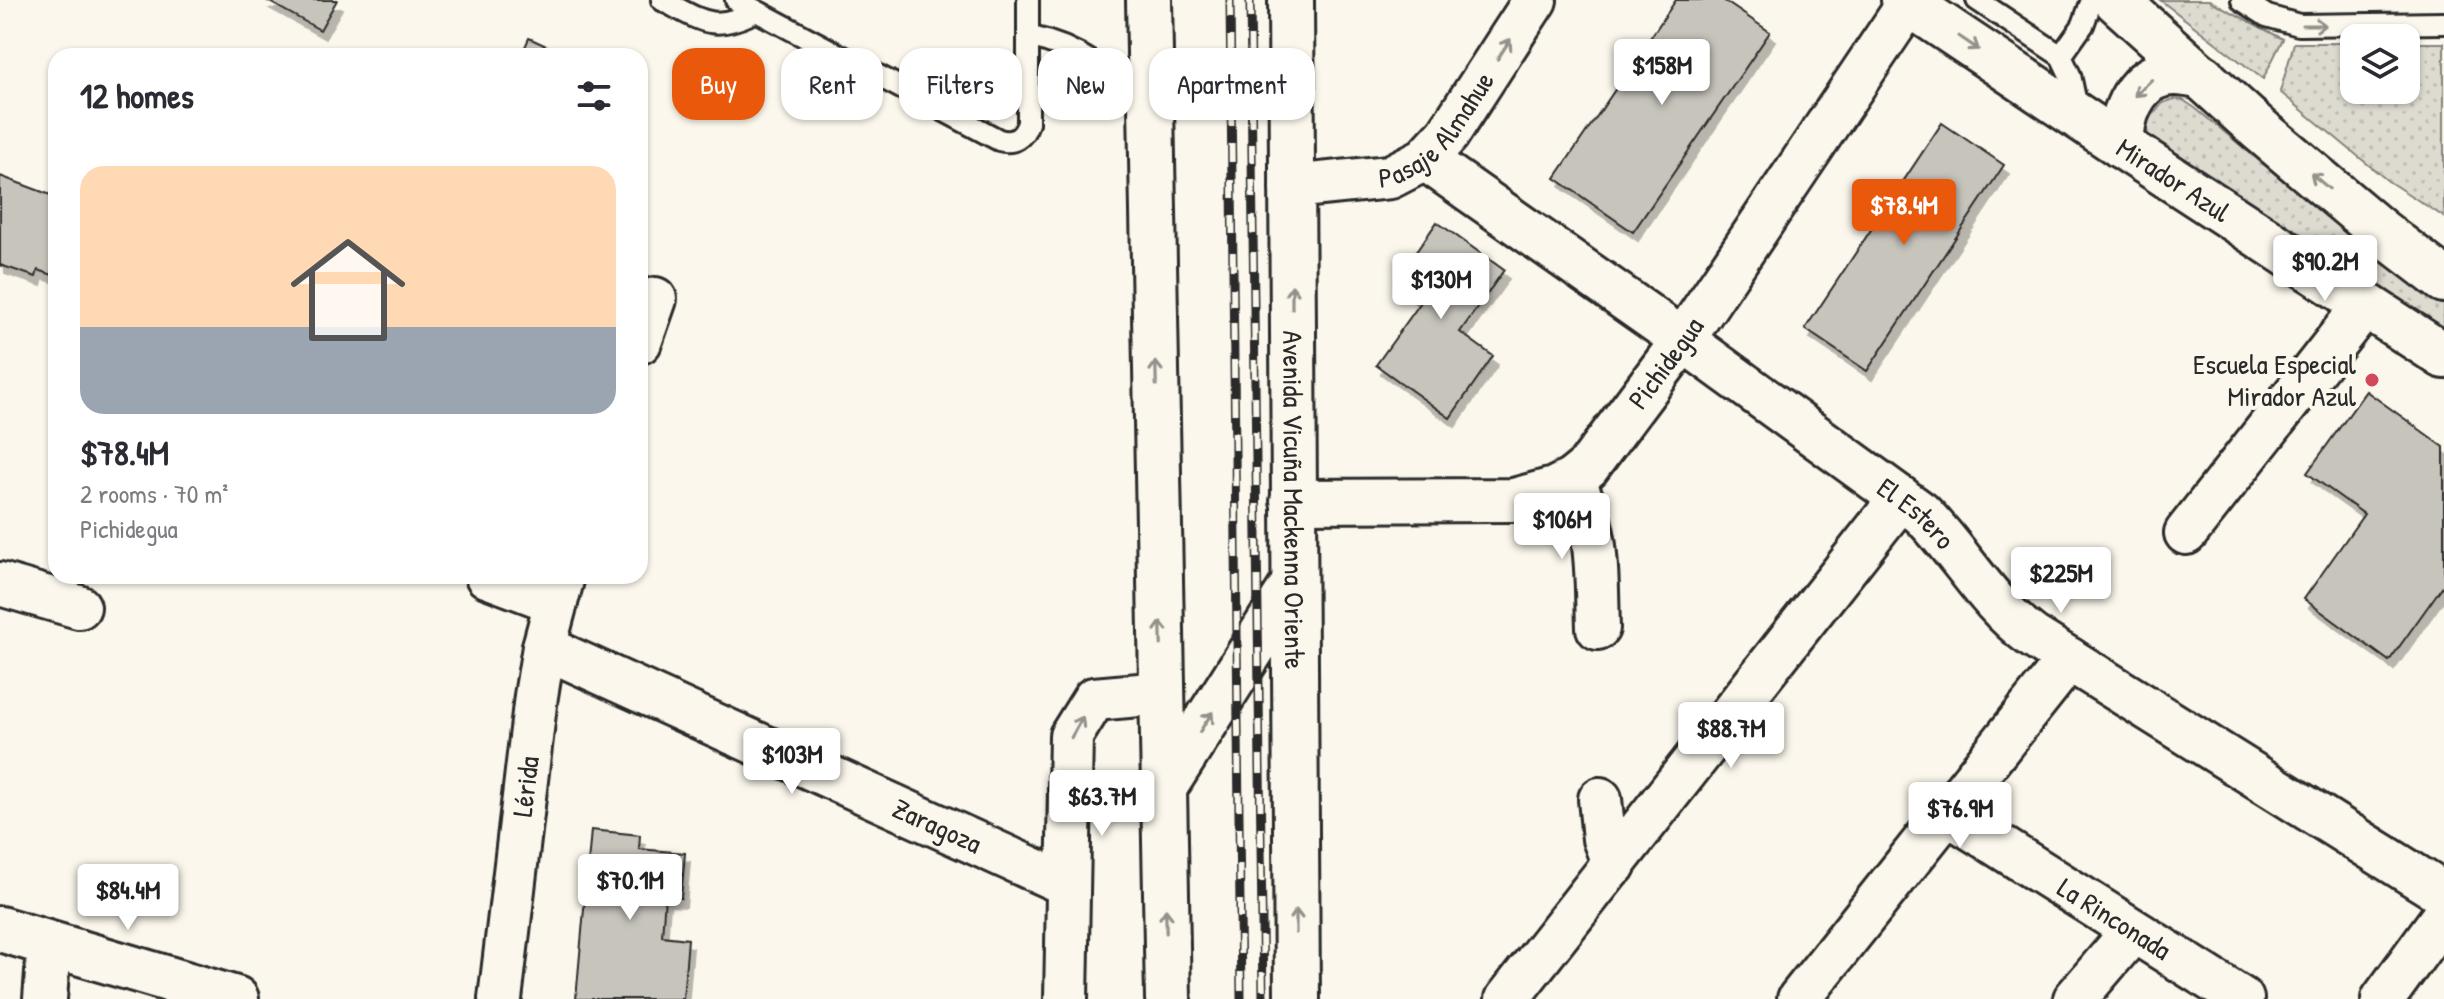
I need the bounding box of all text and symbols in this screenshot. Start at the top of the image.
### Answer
one-way arrow [2300,17,2327,33]
map controls [2340,24,2420,104]
button: layers [2340,24,2420,104]
one-way arrow [1957,35,1979,52]
one-way arrow [1496,38,1512,61]
pin: $158M [1606,39,1718,107]
text: $158M [1632,47,1692,82]
chip: Buy [672,48,765,120]
chip: Rent [781,48,883,120]
chip: Filters [899,48,1022,120]
chip: New [1038,48,1133,120]
chip: Apartment [1149,48,1315,120]
street label: Pasaje Almahue [1377,64,1503,197]
text: 12 homes [80,73,194,119]
icon: filters [572,74,616,118]
one-way arrow [2133,79,2153,98]
street label: Mirador Azul [2109,129,2238,231]
one-way arrow [2311,172,2331,190]
pin: $78.4M [1839,179,1969,247]
text: $78.4M [1870,187,1938,222]
icon: home [276,218,420,362]
pin: $90.2M [2260,235,2390,303]
text: $90.2M [2291,243,2359,278]
pin: $130M [1385,253,1497,321]
text: $130M [1410,261,1472,296]
one-way arrow [1284,284,1300,311]
street label: Pichidegua [1619,310,1712,417]
street label: Avenida Vicuña Mackenna Oriente [1274,330,1314,670]
place label: Escuela Especial Mirador Azul [2193,345,2357,415]
one-way arrow [1148,360,1164,387]
marker: Escuela Especial Mirador Azul [2363,371,2381,389]
text: $78.4M [80,430,169,476]
street label: El Estero [1870,468,1964,557]
text: 2 rooms · 70 m² [80,476,228,511]
pin: $106M [1506,493,1618,561]
text: $106M [1532,501,1592,536]
text: Pichidegua [80,511,178,546]
pin: $225M [2005,547,2117,615]
text: $225M [2029,555,2093,590]
one-way arrow [1153,620,1169,647]
pin: $88.7M [1666,702,1796,770]
text: $88.7M [1696,710,1766,745]
one-way arrow [1198,711,1214,734]
one-way arrow [1070,716,1086,739]
pin: $103M [736,728,848,796]
text: $103M [761,736,823,771]
street label: Lérida [503,754,548,819]
pin: $63.7M [1037,770,1167,838]
text: $63.7M [1067,778,1137,813]
pin: $76.9M [1895,782,2025,850]
street label: Zaragoza [887,789,988,862]
text: $76.9M [1926,790,1994,825]
pin: $70.1M [565,854,695,922]
text: $70.1M [596,862,664,897]
pin: $84.4M [63,864,193,932]
street label: La Rinconada [2051,869,2178,969]
text: $84.4M [96,872,160,907]
one-way arrow [1159,908,1174,935]
one-way arrow [1288,908,1304,935]

